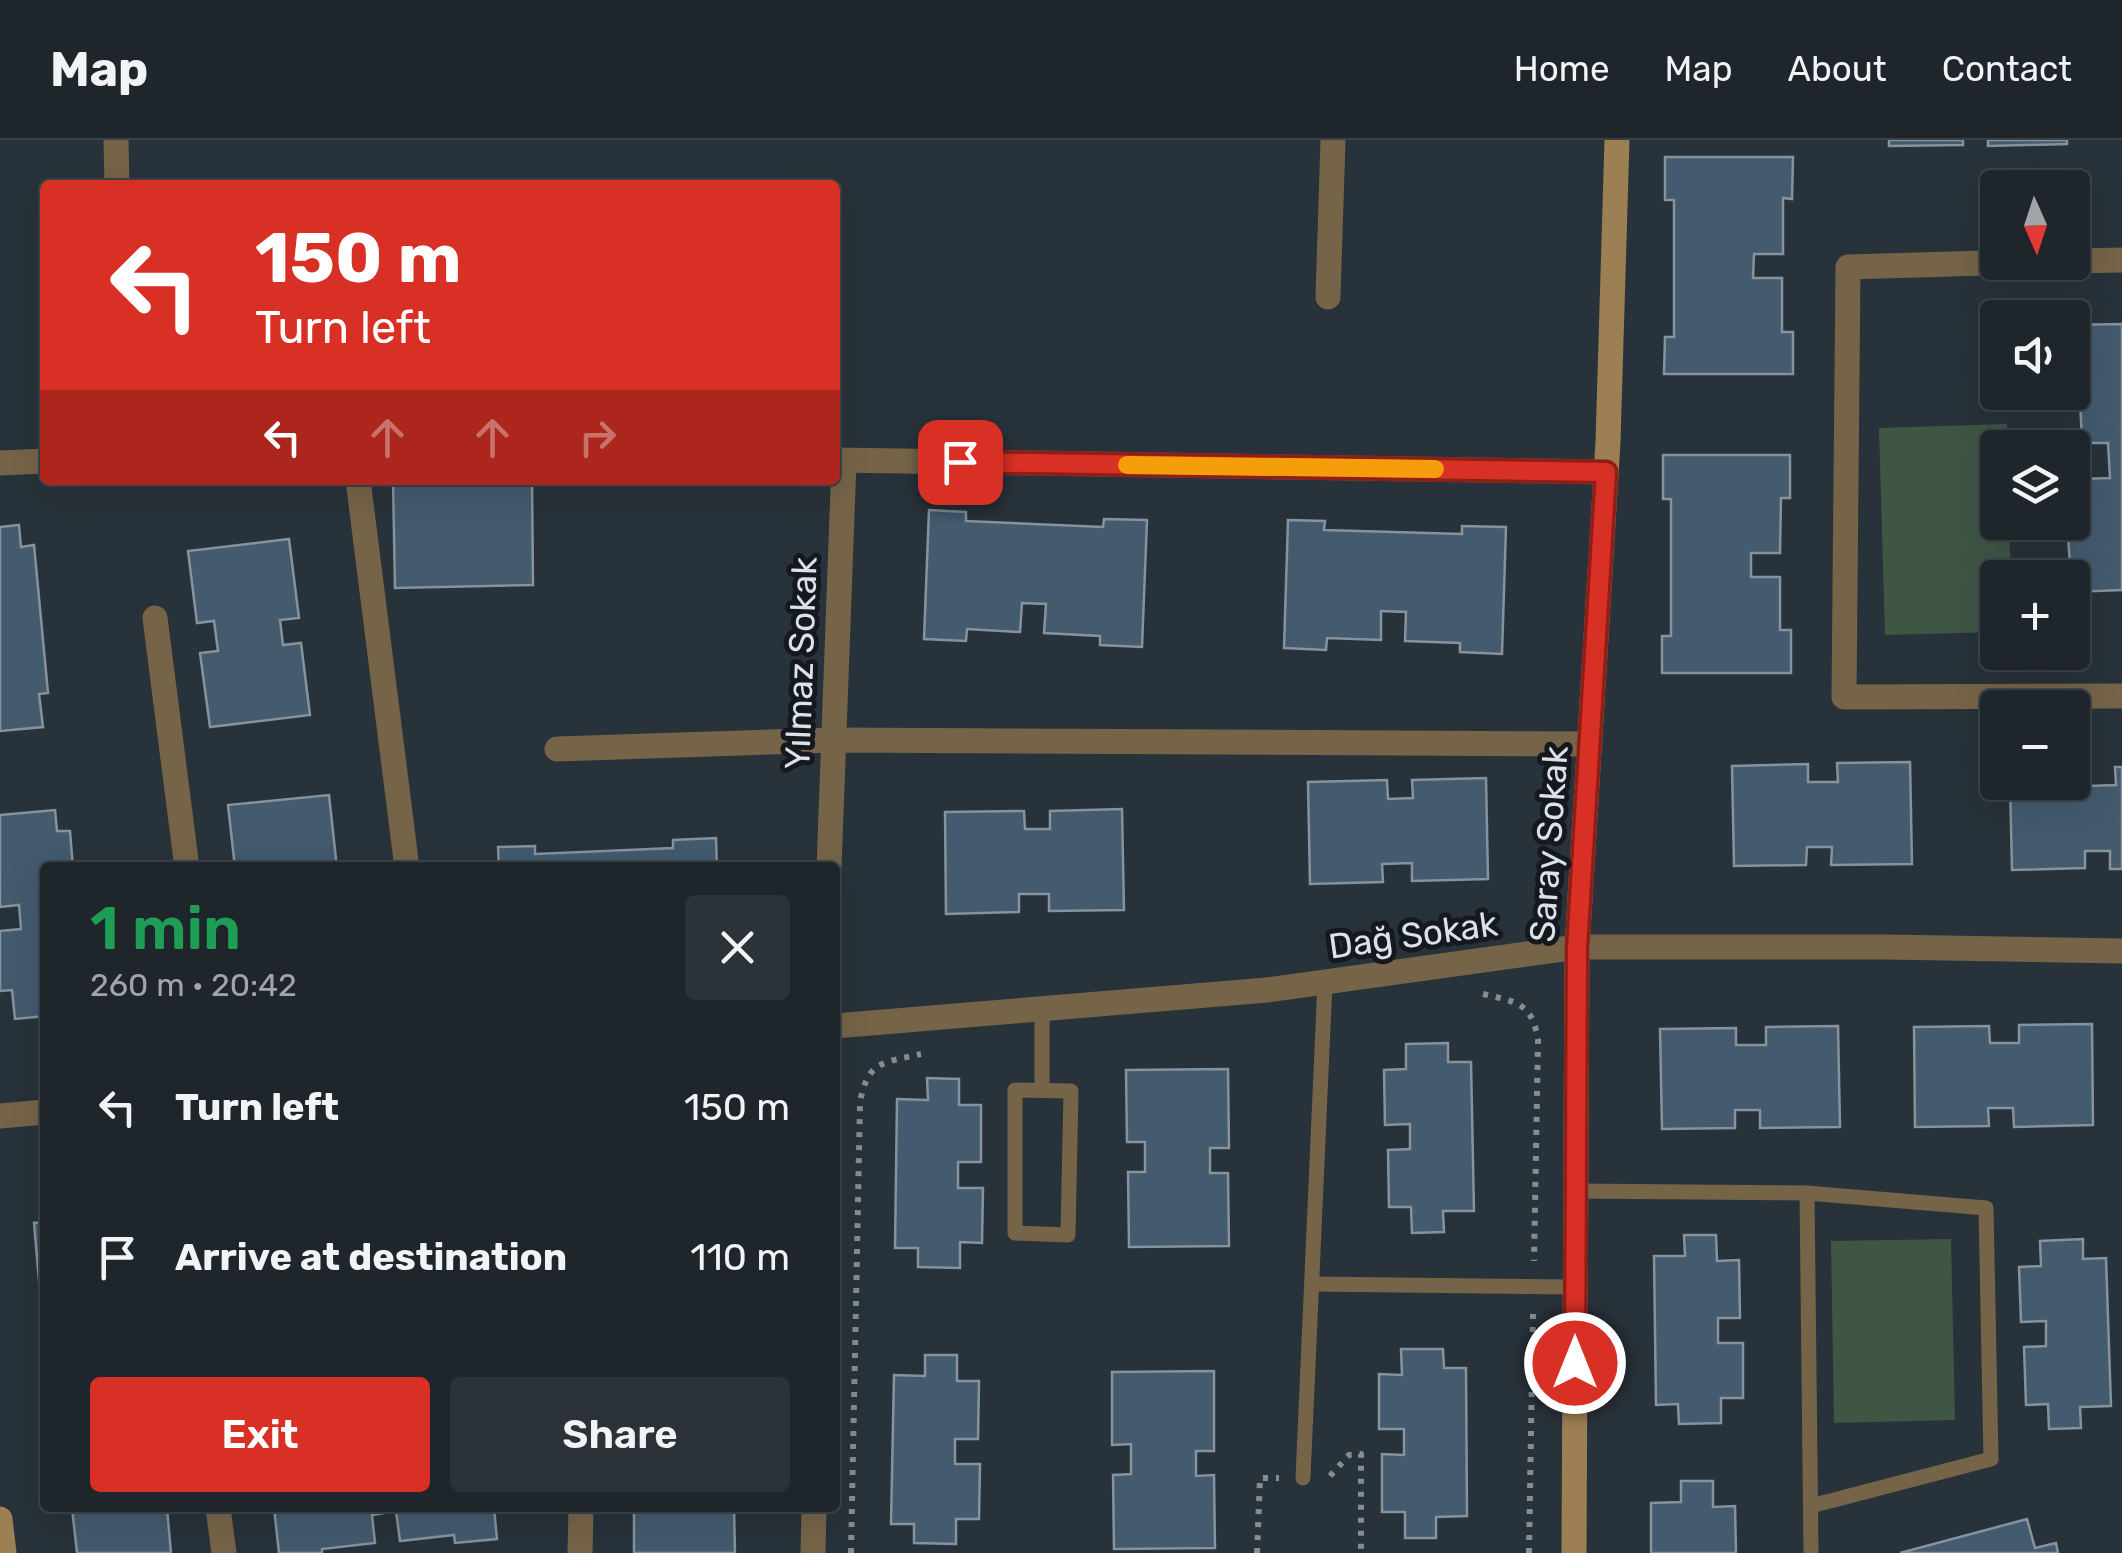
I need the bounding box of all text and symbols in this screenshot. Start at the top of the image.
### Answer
text: Map [50,41,148,98]
text: Home [1514,48,1610,90]
text: Map [1665,48,1733,90]
text: About [1788,48,1887,90]
text: Contact [1942,48,2072,90]
north arrow [1980,170,2090,280]
map controls [1980,170,2090,800]
text: 150 m [255,217,462,300]
icon: left [90,220,220,350]
button: sound [1980,300,2090,410]
text: Turn left [255,301,431,354]
icon: left [255,410,310,465]
icon: ahead [360,410,415,465]
icon: ahead [465,410,520,465]
icon: right [570,410,625,465]
pin [918,420,1003,505]
button: layers [1980,430,2090,540]
icon: arrive [933,435,988,490]
street label: Yılmaz Sokak [776,556,826,770]
button: + [1980,560,2090,670]
button: − [1980,690,2090,800]
street label: Saray Sokak [1521,744,1577,944]
text: 1 min [90,893,241,964]
button: close [685,895,790,1000]
street label: Dağ Sokak [1326,902,1500,968]
text: 260 m · 20:42 [90,966,297,1004]
icon: left [90,1080,145,1135]
text: Turn left [175,1084,339,1130]
text: 150 m [684,1084,790,1130]
icon: arrive [90,1230,145,1285]
text: Arrive at destination [175,1234,567,1280]
text: 110 m [690,1234,790,1280]
position arrow [1523,1311,1627,1415]
button: Exit [90,1377,430,1492]
button: Share [450,1377,790,1492]

